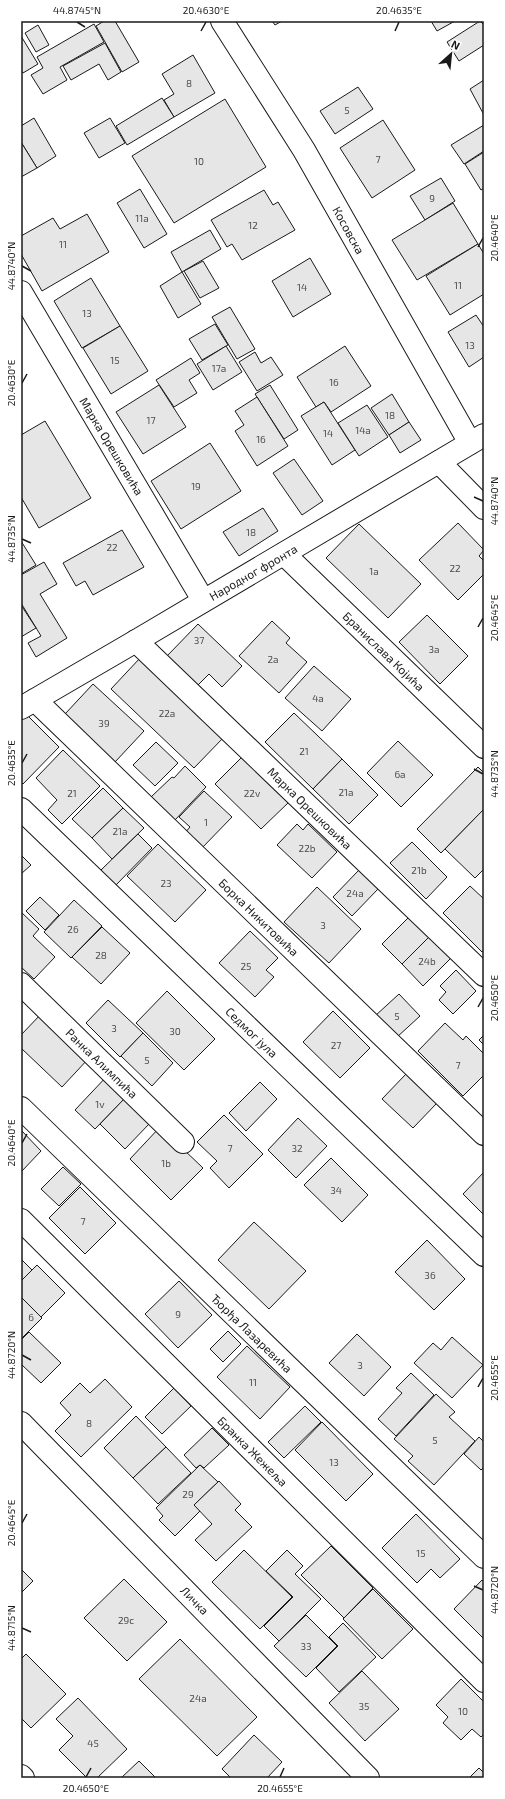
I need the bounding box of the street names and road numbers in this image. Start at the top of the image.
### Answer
street label: Косовска [330,204,368,256]
street label: Марка Орешковића [77,395,147,497]
street label: Народног фронта [206,541,300,603]
street label: Бранислава Којића [340,609,428,694]
street label: Марка Орешковића [265,764,355,852]
street label: Борка Никитовића [216,875,302,959]
street label: Седмог јула [223,1004,281,1061]
street label: Ранка Алимпића [63,1025,141,1101]
street label: Ђорђа Лазаревића [208,1291,295,1376]
street label: Бранка Жежеља [215,1413,291,1489]
street label: Личка [178,1583,212,1617]

